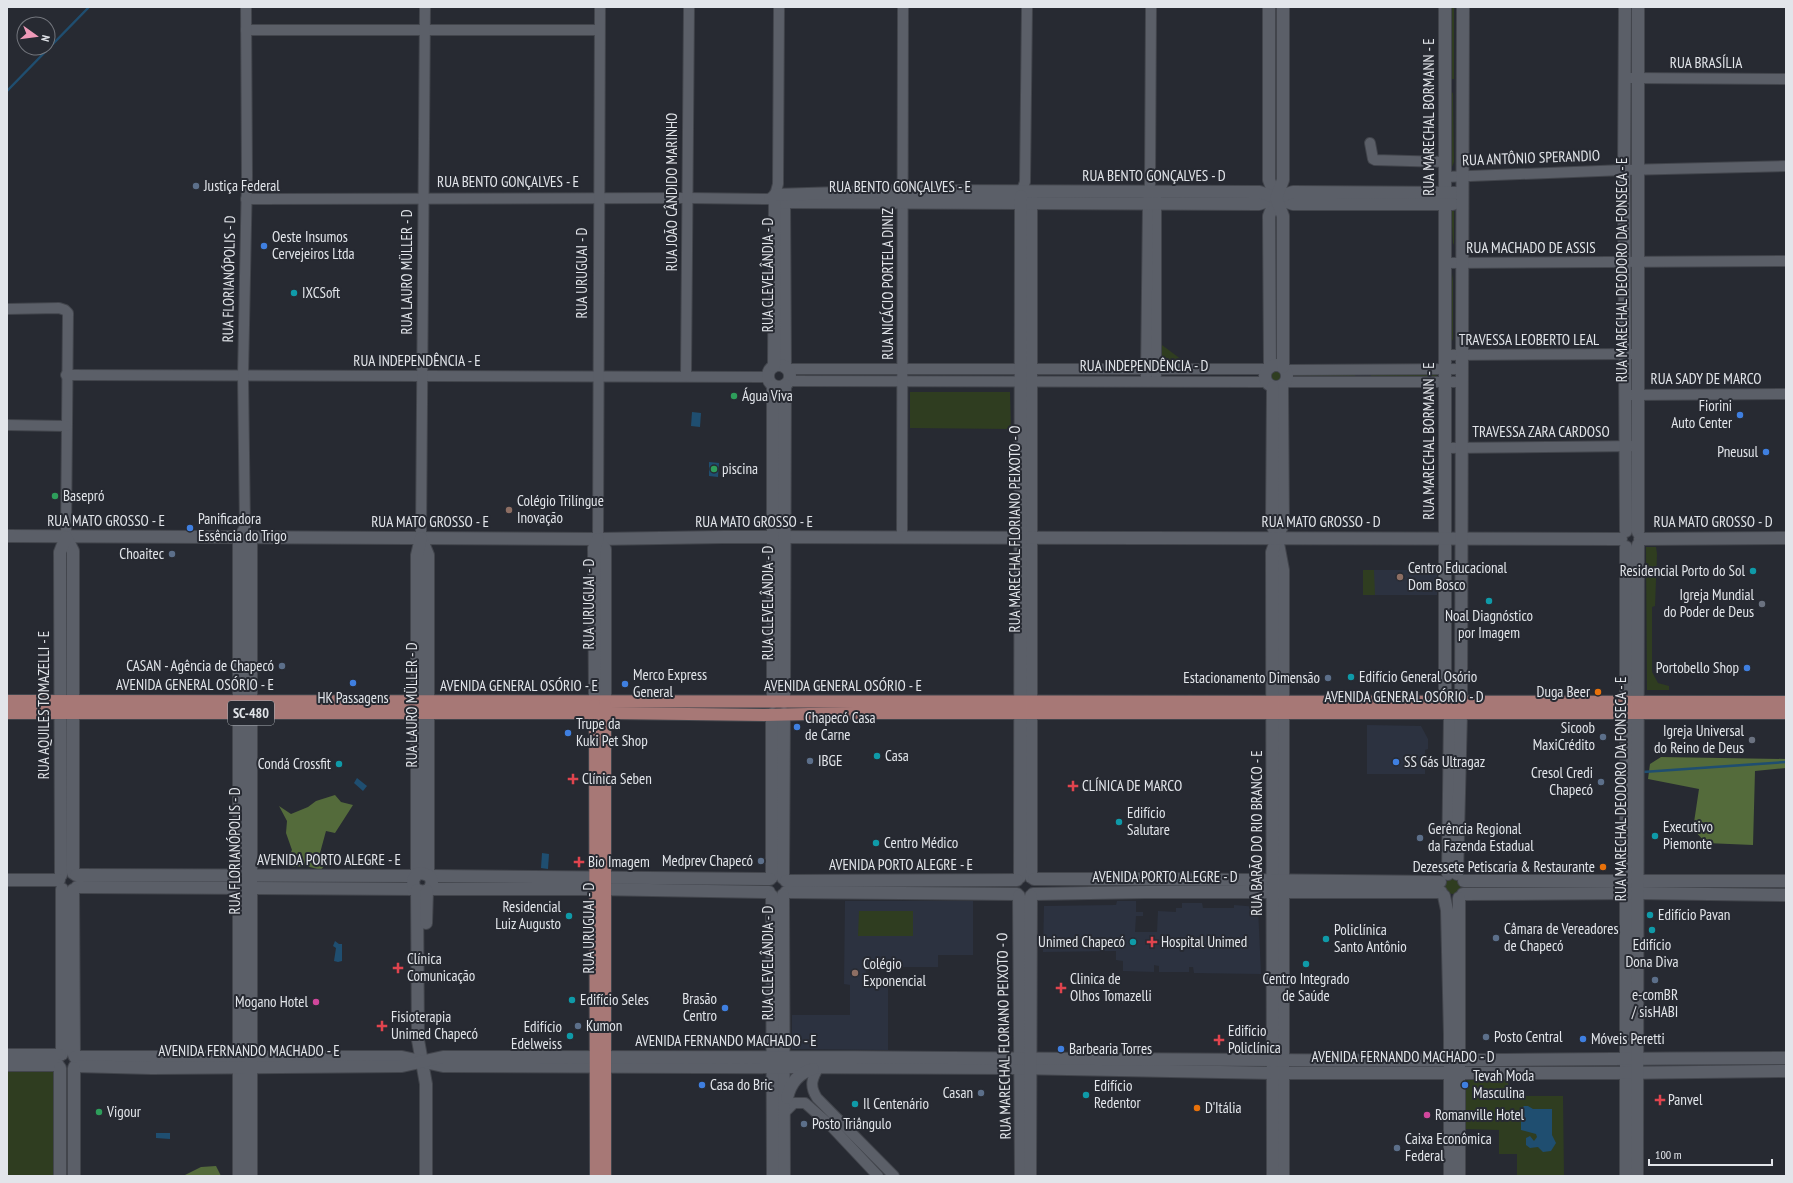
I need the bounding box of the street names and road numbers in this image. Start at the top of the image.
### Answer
street label: RUA MARECHAL BORMANN - E [1419,38,1438,196]
street label: RUA BRASÍLIA [1670,53,1743,72]
street label: RUA JOÃO CÂNDIDO MARINHO [662,113,681,271]
street label: RUA ANTÔNIO SPERANDIO [1462,146,1600,169]
street label: RUA MARECHAL DEODORO DA FONSECA - E [1612,158,1631,382]
street label: RUA BENTO GONÇALVES - D [1082,166,1226,185]
street label: RUA BENTO GONÇALVES - E [437,172,579,191]
street label: RUA BENTO GONÇALVES - E [829,177,971,196]
street label: RUA NICÁCIO PORTELA DINIZ [878,208,897,360]
street label: RUA LAURO MÜLLER - D [397,209,416,335]
street label: RUA FLORIANÓPOLIS - D [218,215,239,343]
street label: RUA CLEVELÂNDIA - D [758,218,777,332]
street label: RUA URUGUAI - D [572,227,591,318]
street label: RUA MACHADO DE ASSIS [1466,238,1596,257]
street label: TRAVESSA LEOBERTO LEAL [1459,330,1600,349]
street label: RUA INDEPENDÊNCIA - E [353,351,481,370]
street label: RUA INDEPENDÊNCIA - D [1080,356,1208,375]
street label: RUA MARECHAL BORMANN - E [1419,362,1438,520]
street label: RUA SADY DE MARCO [1650,369,1762,388]
street label: TRAVESSA ZARA CARDOSO [1472,422,1610,441]
street label: RUA MARECHAL FLORIANO PEIXOTO - O [1005,426,1024,632]
street label: RUA MATO GROSSO - E [47,511,165,530]
street label: RUA MATO GROSSO - E [371,512,489,531]
street label: RUA MATO GROSSO - E [695,512,813,531]
street label: RUA MATO GROSSO - D [1261,512,1381,531]
street label: RUA MATO GROSSO - D [1653,512,1773,531]
street label: RUA CLEVELÂNDIA - D [758,546,777,660]
street label: RUA URUGUAI - D [579,558,598,649]
street label: RUA AQUILES TOMAZELLI - E [34,631,53,779]
street label: RUA LAURO MÜLLER - D [402,642,421,768]
street label: AVENIDA GENERAL OSÓRIO - E [116,675,274,694]
street label: AVENIDA GENERAL OSÓRIO - E [440,676,598,695]
street label: AVENIDA GENERAL OSÓRIO - E [764,676,922,695]
street label: RUA MARECHAL DEODORO DA FONSECA - E [1611,677,1630,901]
street label: AVENIDA GENERAL OSÓRIO - D [1324,687,1484,706]
road number: SC-480 [228,701,274,725]
street label: RUA BARÃO DO RIO BRANCO - E [1247,750,1266,916]
street label: RUA FLORIANÓPOLIS - D [225,787,244,915]
street label: AVENIDA PORTO ALEGRE - E [257,850,401,869]
street label: AVENIDA PORTO ALEGRE - E [829,855,973,874]
street label: AVENIDA PORTO ALEGRE - D [1092,867,1238,886]
street label: RUA URUGUAI - D [579,882,598,973]
street label: RUA CLEVELÂNDIA - D [758,906,777,1020]
street label: RUA MARECHAL FLORIANO PEIXOTO - O [992,932,1015,1140]
street label: AVENIDA FERNANDO MACHADO - E [635,1031,817,1050]
street label: AVENIDA FERNANDO MACHADO - E [158,1041,340,1060]
street label: AVENIDA FERNANDO MACHADO - D [1311,1047,1495,1066]

